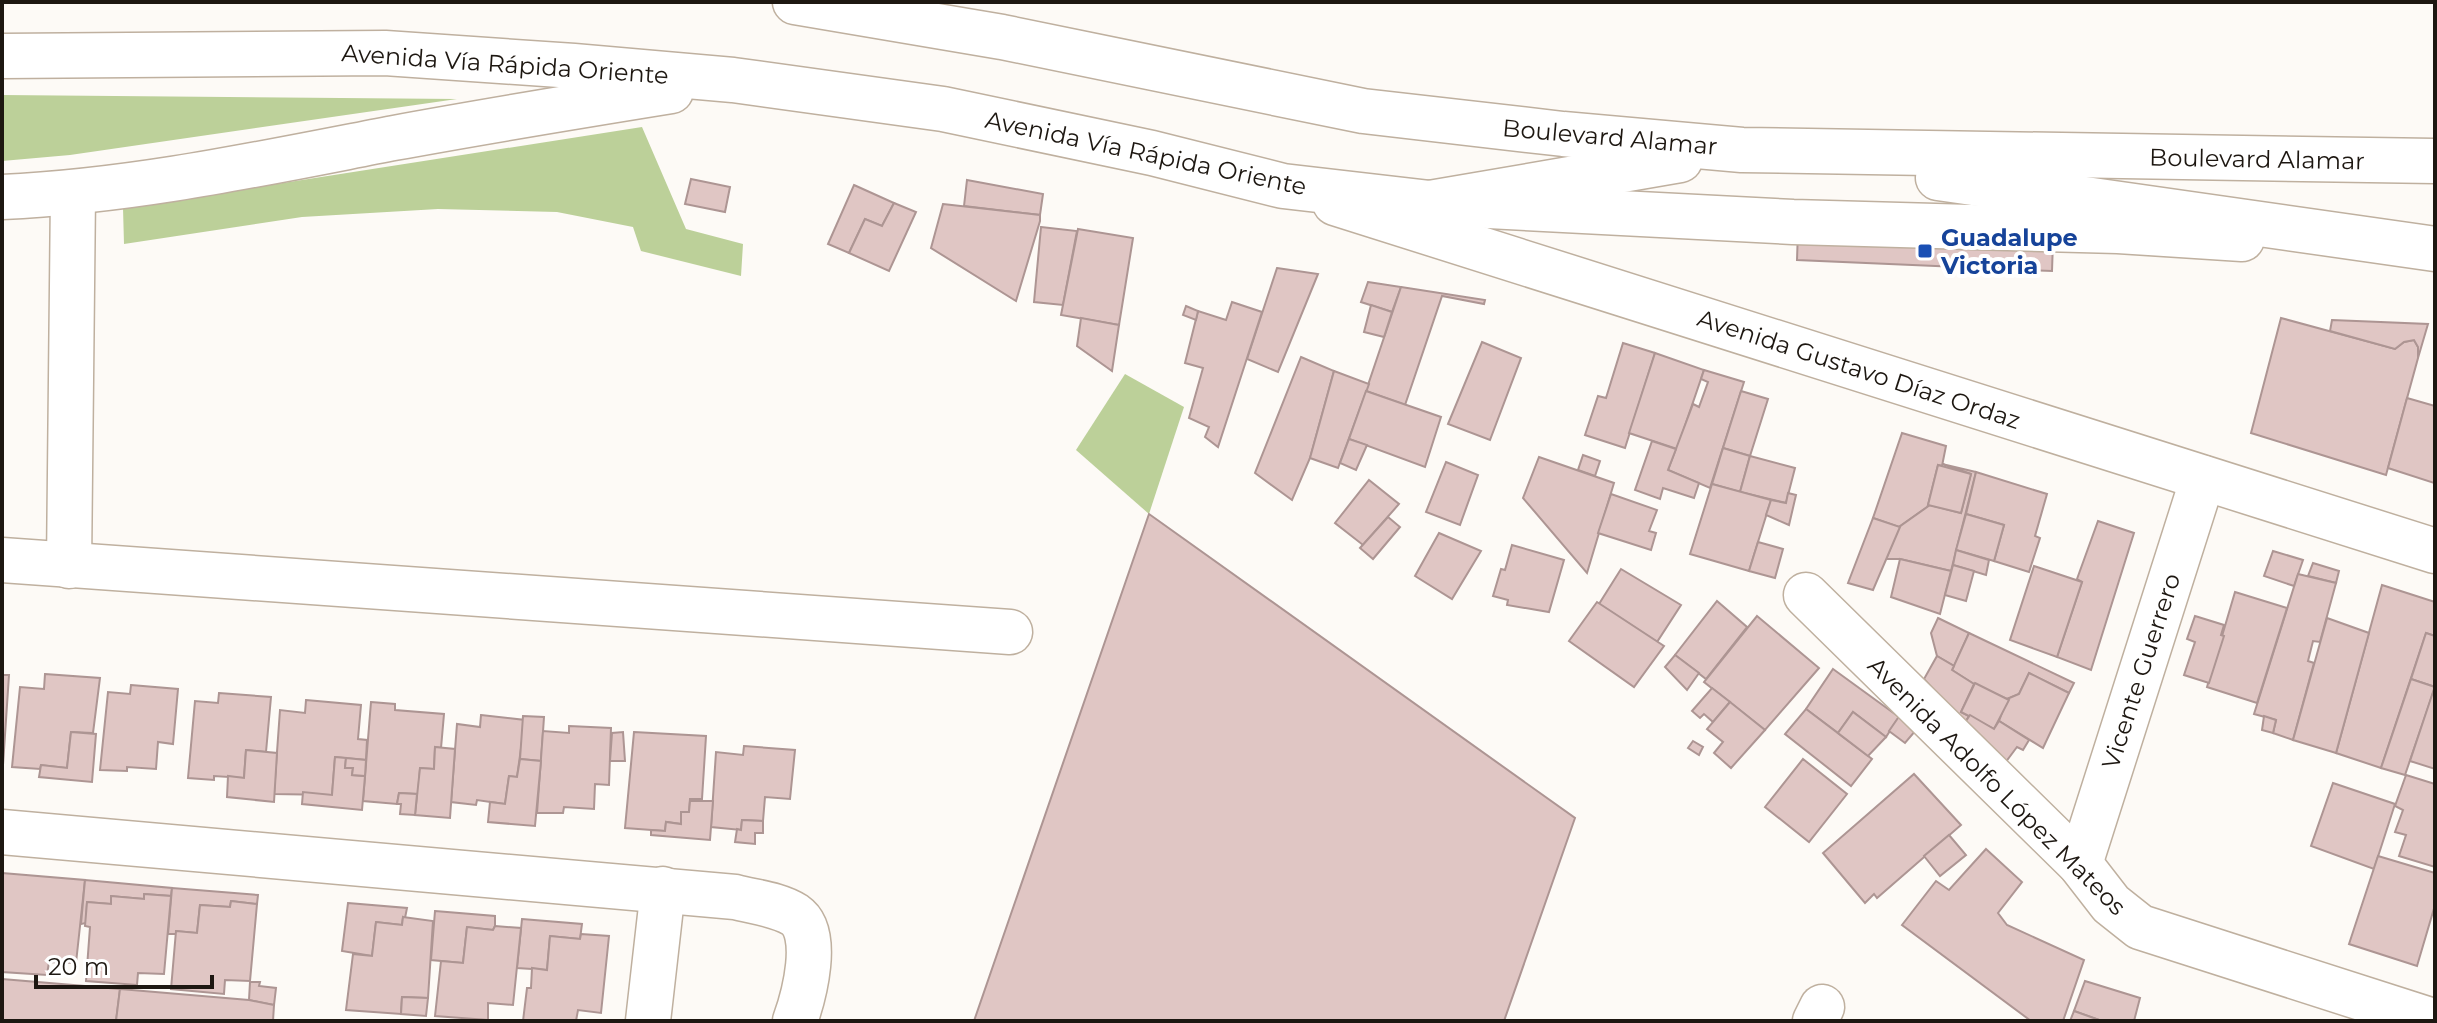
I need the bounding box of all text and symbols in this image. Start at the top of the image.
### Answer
street label: Avenida Vía Rápida Oriente [341,38,669,90]
street label: Avenida Vía Rápida Oriente [983,105,1309,201]
street label: Boulevard Alamar [1501,113,1719,161]
street label: Boulevard Alamar [2149,143,2365,175]
place label: Guadalupe Victoria [1940,223,2078,280]
marker: Guadalupe Victoria [1916,242,1934,260]
street label: Avenida Gustavo Díaz Ordaz [1694,303,2024,435]
street label: Vicente Guerrero [2096,570,2186,772]
street label: Avenida Adolfo López Mateos [1862,651,2132,921]
scale bar [36,939,212,989]
text: 20 m [48,952,109,981]

